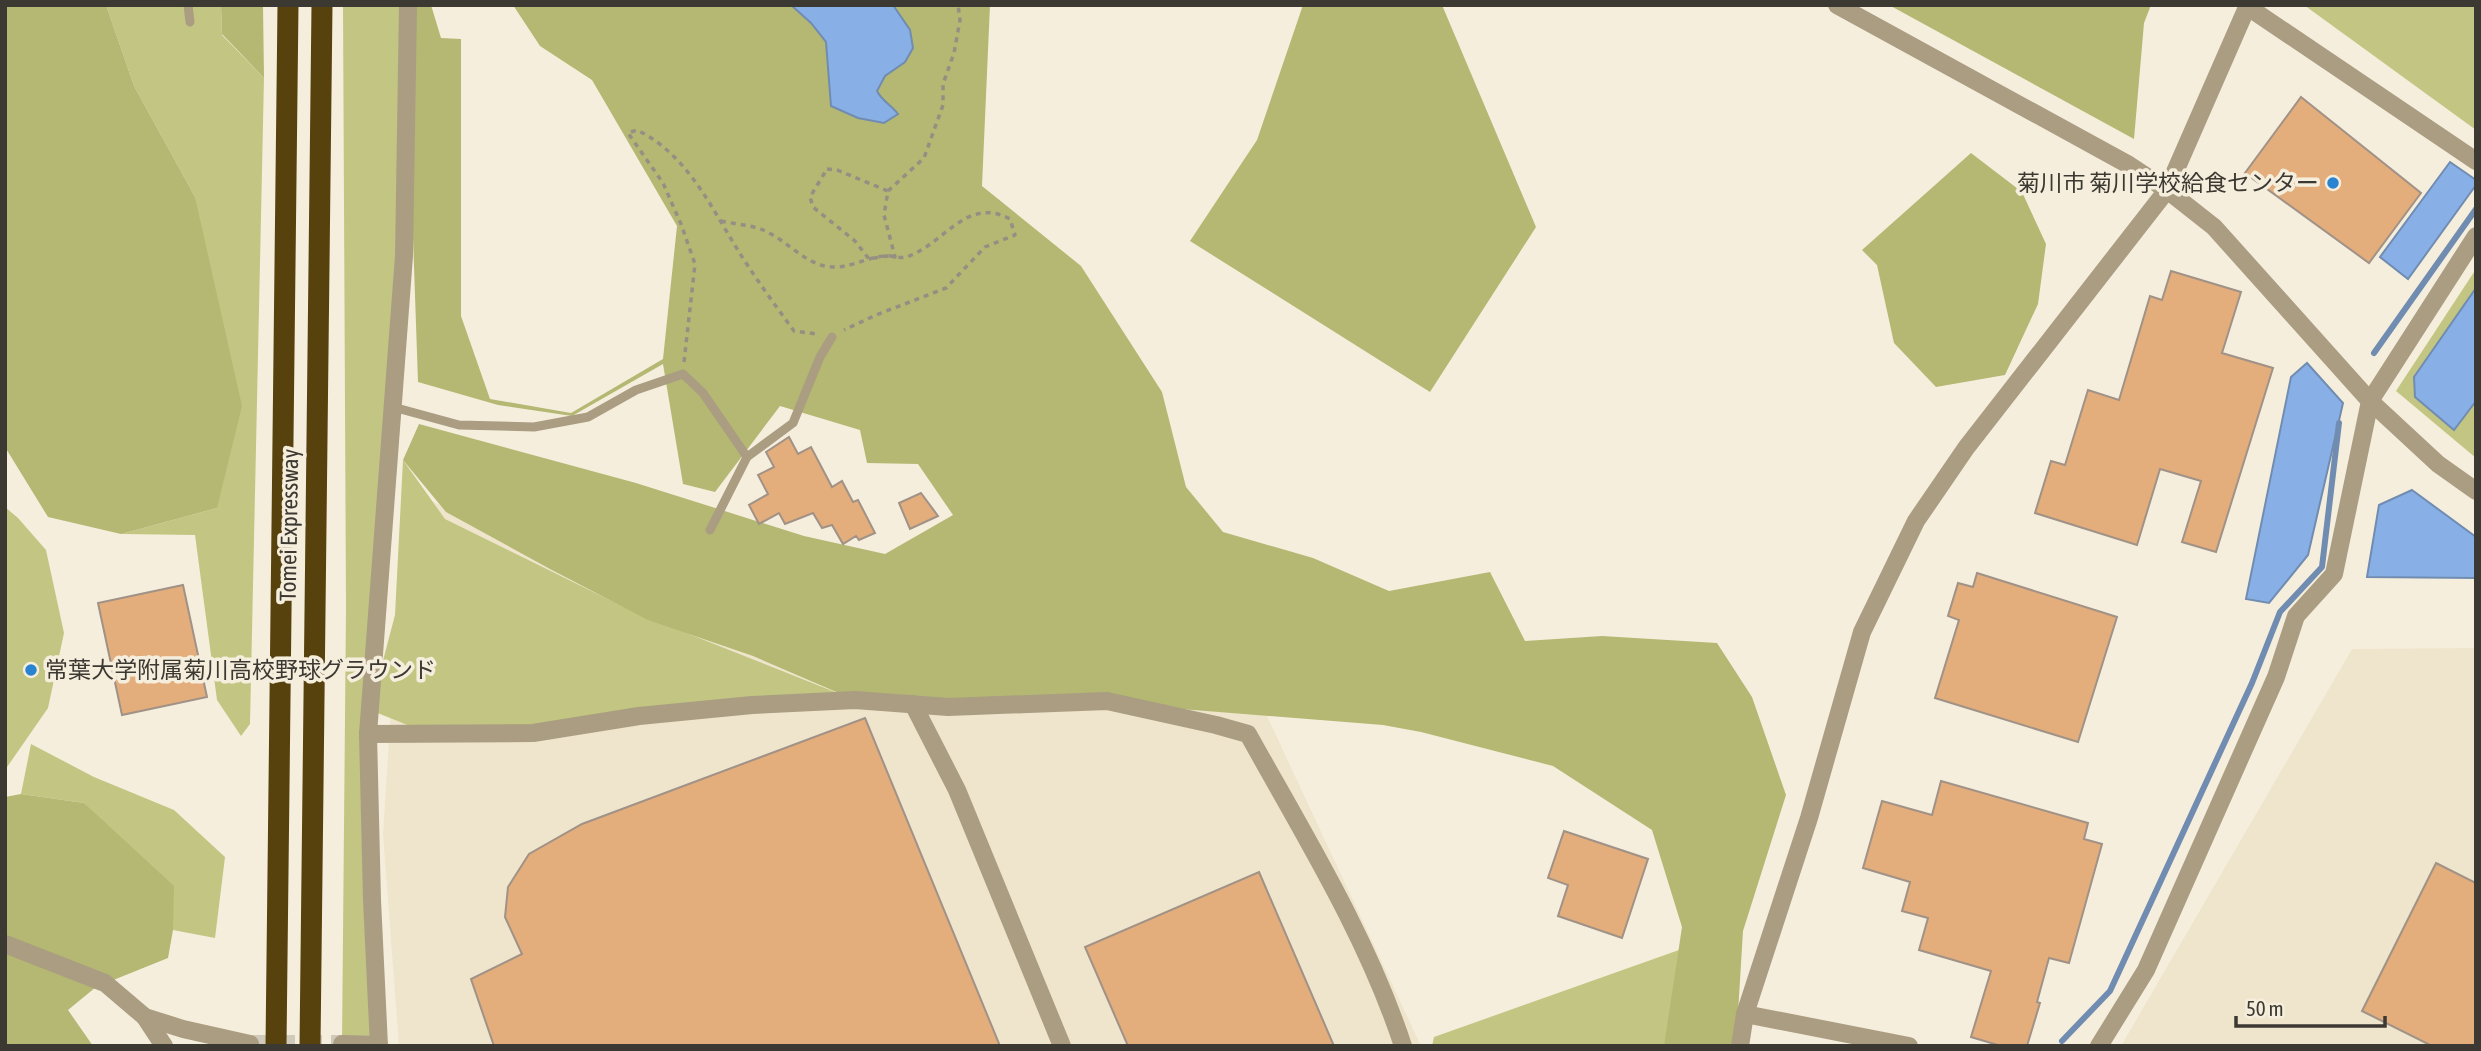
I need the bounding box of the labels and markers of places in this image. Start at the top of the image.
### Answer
place label: 菊川市 菊川学校給食センター [2017,170,2319,196]
marker: 菊川市 菊川学校給食センター [2325,175,2341,191]
place label: 常葉大学附属菊川高校野球グラウンド [45,657,436,683]
marker: 常葉大学附属菊川高校野球グラウンド [23,662,39,678]

